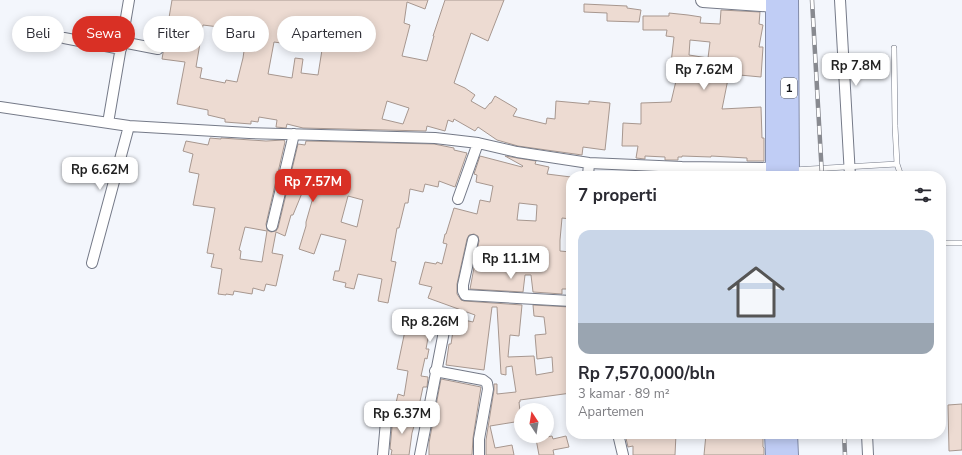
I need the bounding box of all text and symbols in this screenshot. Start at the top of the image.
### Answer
chip: Beli [12,16,64,52]
chip: Sewa [72,16,135,52]
chip: Filter [143,16,204,52]
chip: Baru [212,16,269,52]
chip: Apartemen [277,16,376,52]
pin: Rp 7.8M [819,53,893,87]
pin: Rp 7.62M [663,57,745,91]
text: Rp 7.8M [831,57,881,75]
text: Rp 7.62M [675,61,733,79]
road number: 1 [781,78,797,98]
pin: Rp 6.62M [59,157,141,191]
text: Rp 6.62M [71,161,129,179]
pin: Rp 7.57M [272,169,354,203]
text: Rp 7.57M [284,173,342,191]
text: 7 properti [578,184,657,207]
icon: filters [912,184,934,206]
pin: Rp 11.1M [470,246,552,280]
text: Rp 11.1M [482,250,540,268]
icon: home [720,256,792,328]
pin: Rp 8.26M [389,309,471,343]
text: Rp 8.26M [401,313,459,331]
text: Rp 7,570,000/bln [578,362,715,385]
text: 3 kamar · 89 m² [578,385,670,403]
pin: Rp 6.37M [361,401,443,435]
north arrow [514,403,554,443]
map controls [514,403,554,443]
text: Apartemen [578,403,644,421]
text: Rp 6.37M [373,405,431,423]

